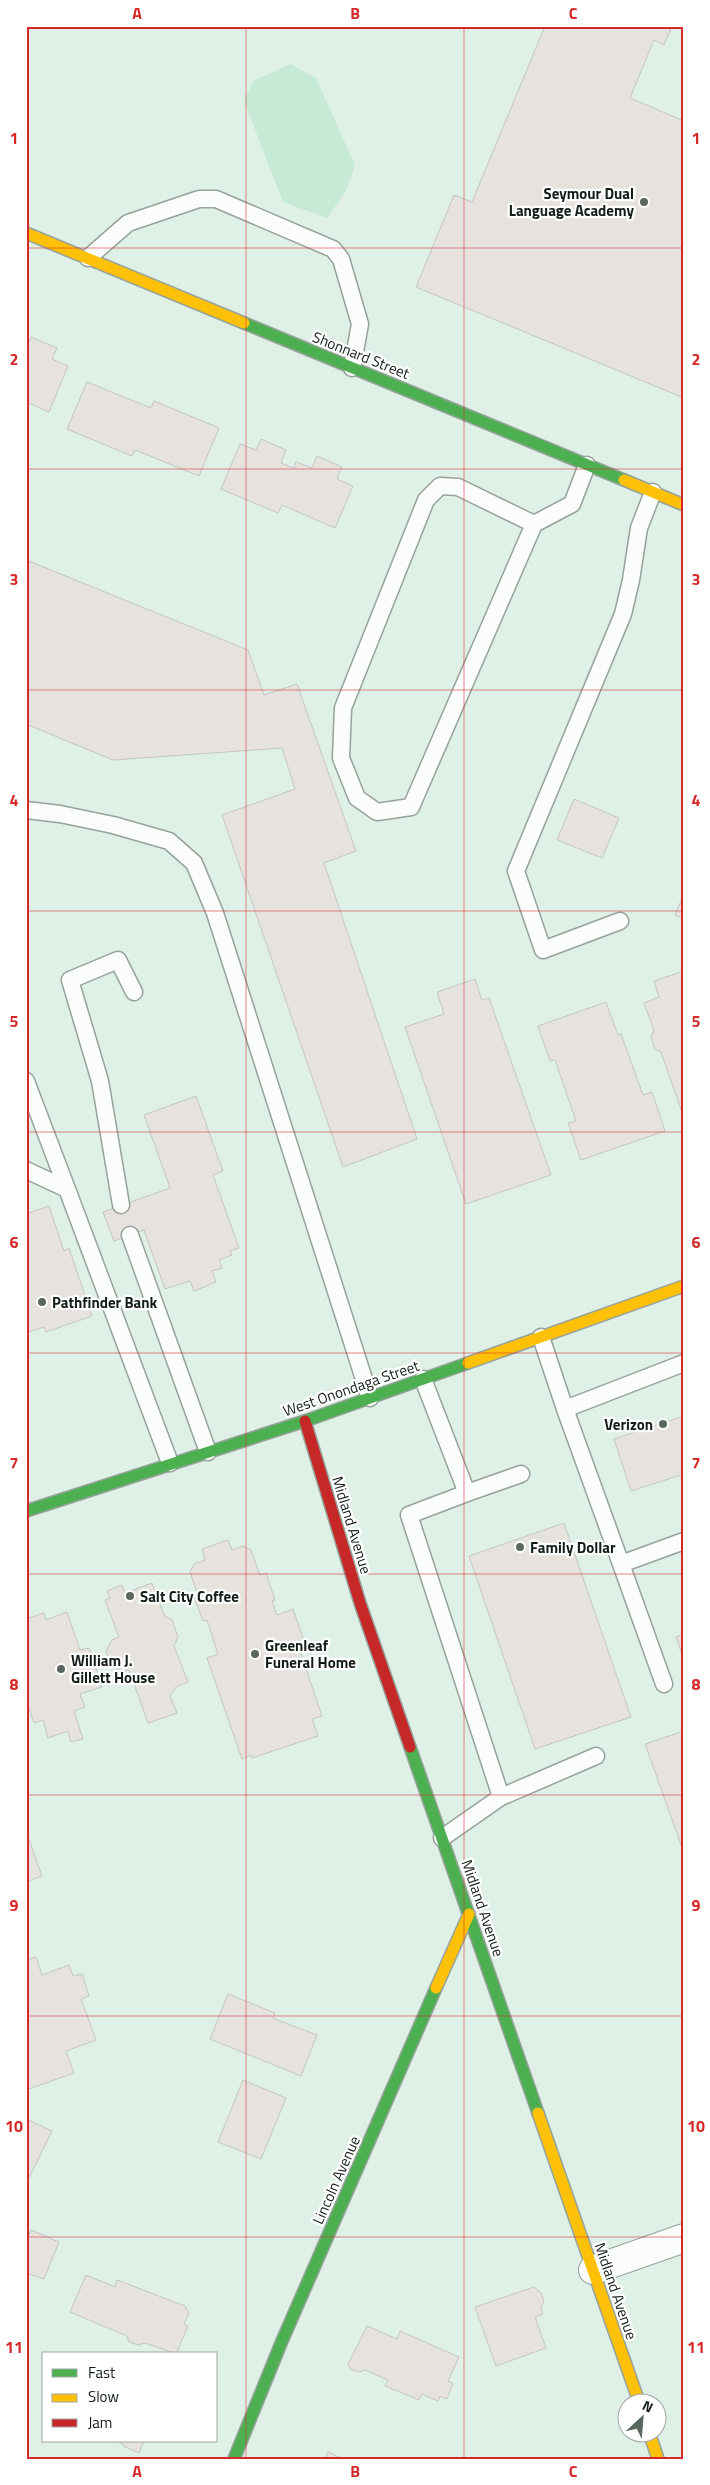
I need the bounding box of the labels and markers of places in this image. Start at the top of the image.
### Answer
place label: Seymour Dual Language Academy [509,182,634,222]
marker: Seymour Dual Language Academy [638,196,650,208]
place label: Pathfinder Bank [52,1291,158,1314]
marker: Pathfinder Bank [36,1296,48,1308]
place label: Verizon [604,1413,653,1436]
marker: Verizon [657,1418,669,1430]
place label: Family Dollar [530,1536,616,1559]
marker: Family Dollar [514,1541,526,1553]
place label: Salt City Coffee [140,1585,239,1608]
marker: Salt City Coffee [124,1590,136,1602]
place label: Greenleaf Funeral Home [265,1634,356,1674]
marker: Greenleaf Funeral Home [249,1648,261,1660]
place label: William J. Gillett House [71,1649,155,1689]
marker: William J. Gillett House [55,1663,67,1675]

